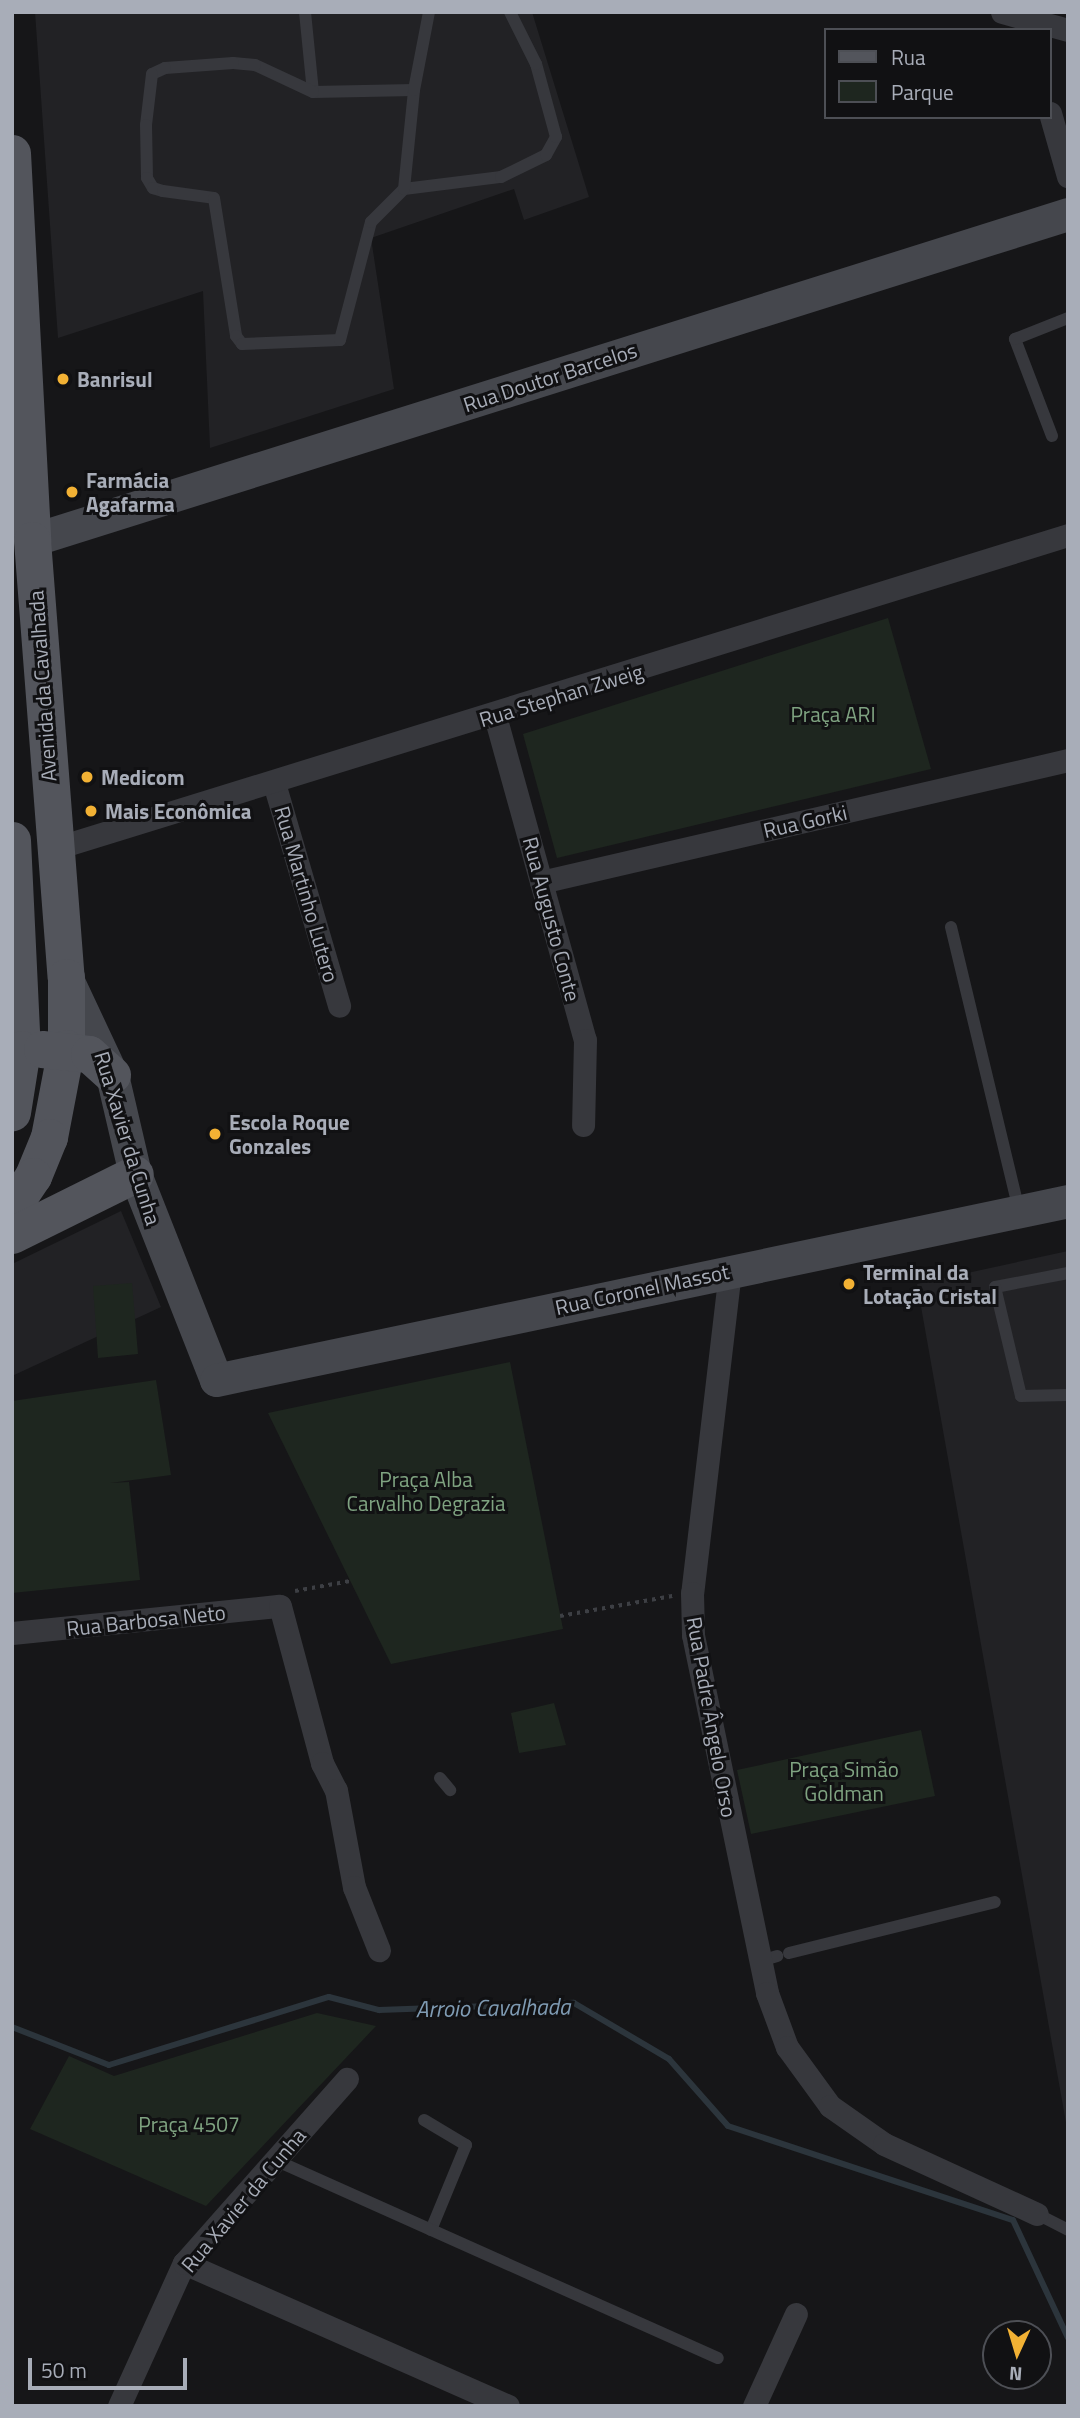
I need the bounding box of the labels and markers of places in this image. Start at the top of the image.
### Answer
place label: Banrisul [77,366,153,392]
marker: Banrisul [55,371,71,387]
place label: Farmácia Agafarma [86,467,175,517]
marker: Farmácia Agafarma [64,484,80,500]
place label: Medicom [101,764,185,790]
marker: Medicom [79,769,95,785]
place label: Mais Econômica [105,798,252,824]
marker: Mais Econômica [83,803,99,819]
place label: Escola Roque Gonzales [229,1109,350,1159]
marker: Escola Roque Gonzales [207,1126,223,1142]
place label: Terminal da Lotação Cristal [863,1259,997,1309]
marker: Terminal da Lotação Cristal [841,1276,857,1292]

